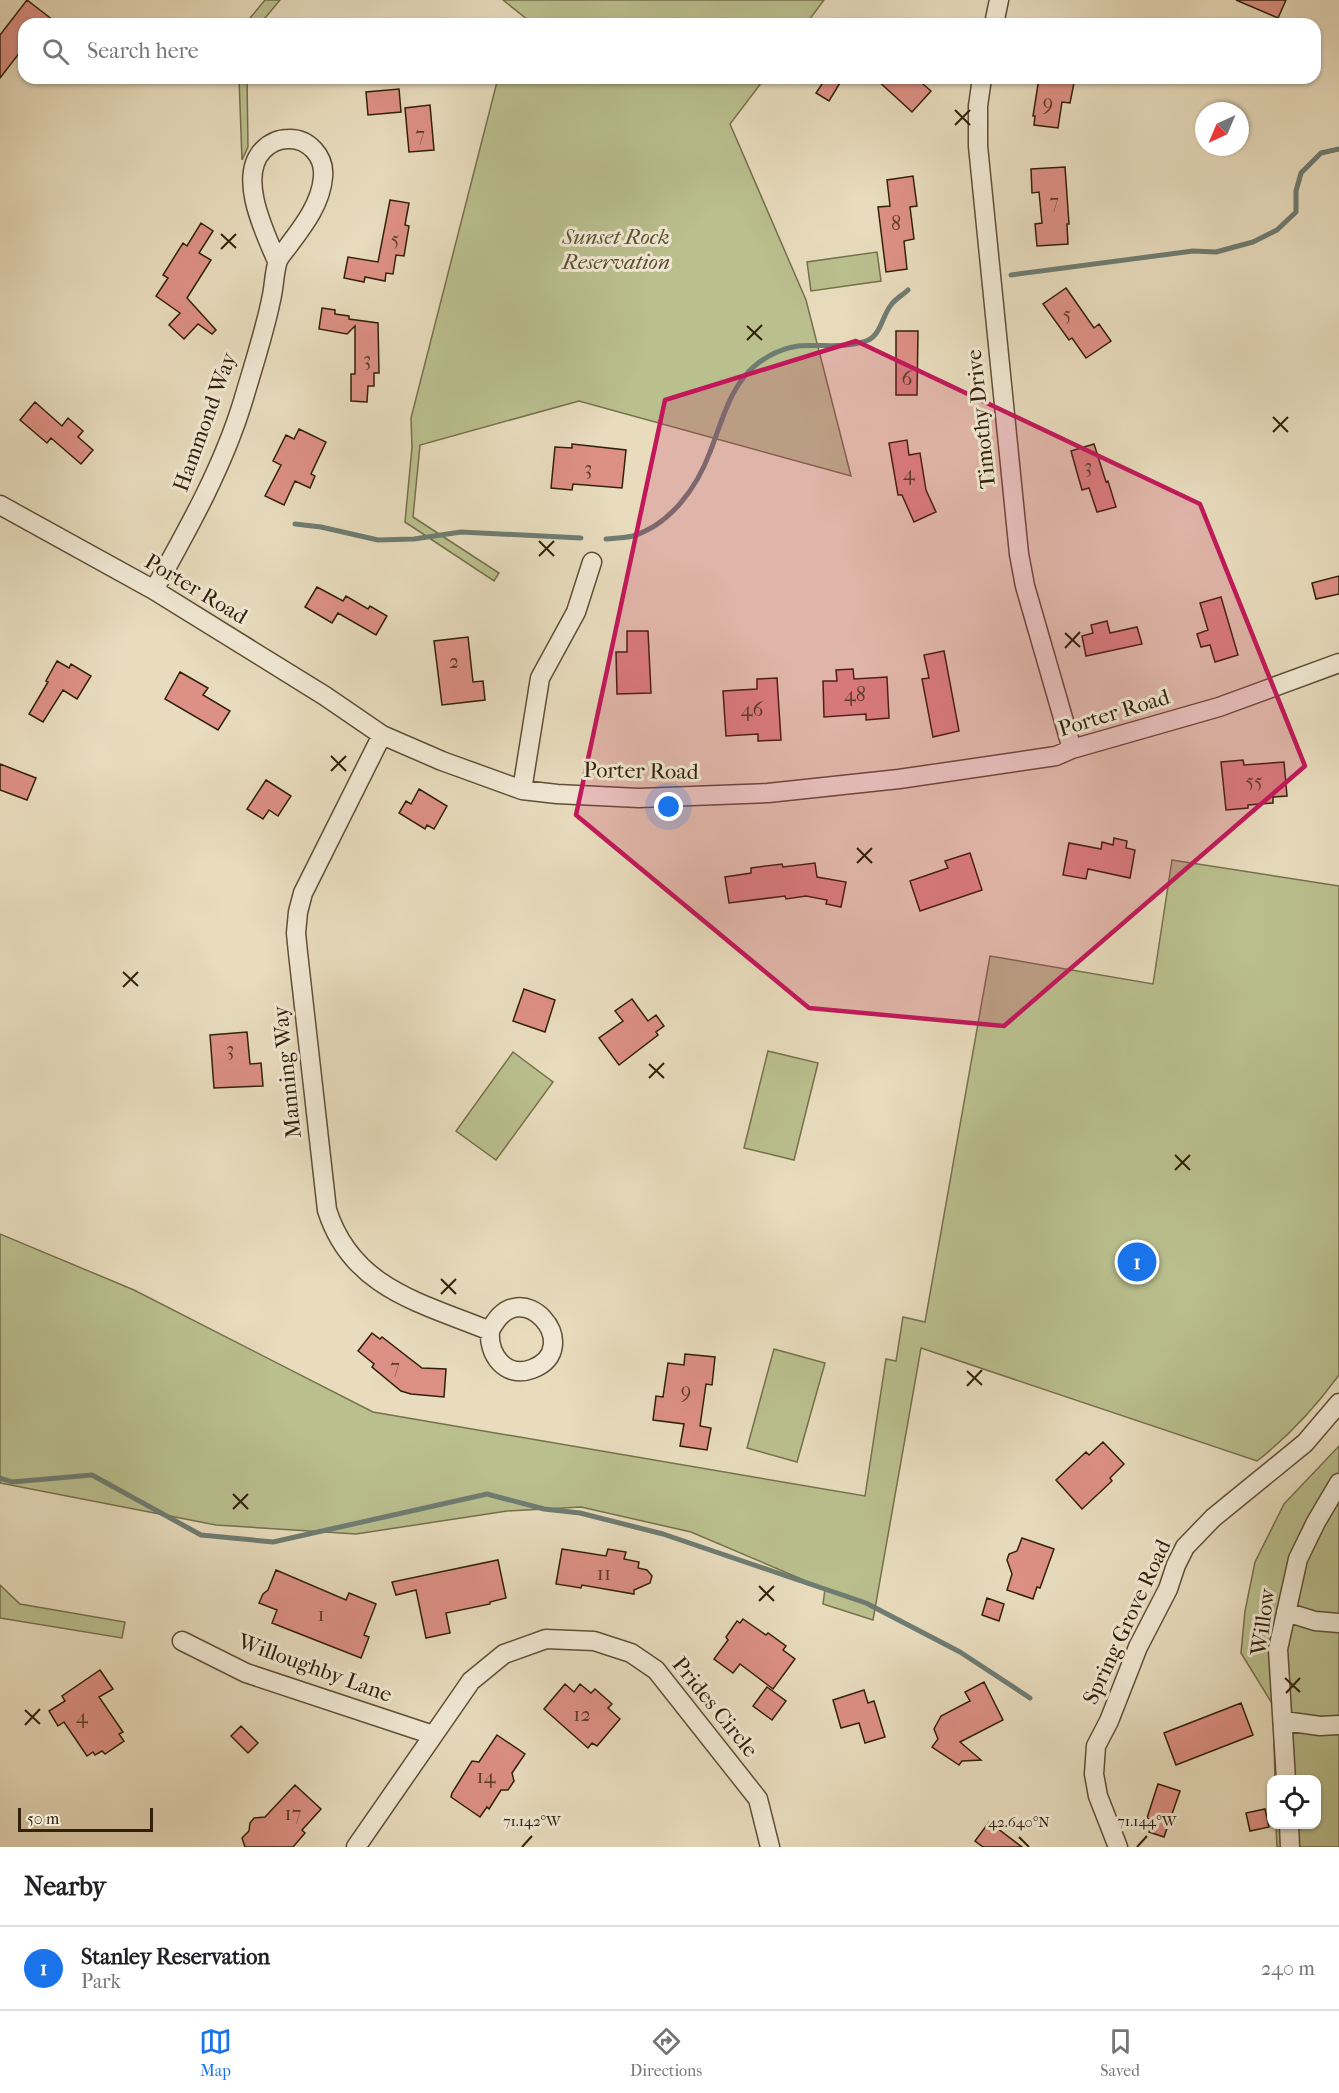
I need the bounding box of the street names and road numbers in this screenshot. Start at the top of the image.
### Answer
street label: Hammond Way [168,348,243,495]
street label: Timothy Drive [961,348,1001,490]
street label: Porter Road [140,548,253,630]
street label: Porter Road [1055,683,1174,742]
street label: Porter Road [583,757,700,785]
street label: Manning Way [267,1003,307,1140]
street label: Spring Grove Road [1077,1534,1177,1709]
street label: Willow [1245,1586,1281,1658]
street label: Willoughby Lane [234,1628,396,1708]
street label: Prides Circle [667,1652,763,1762]

